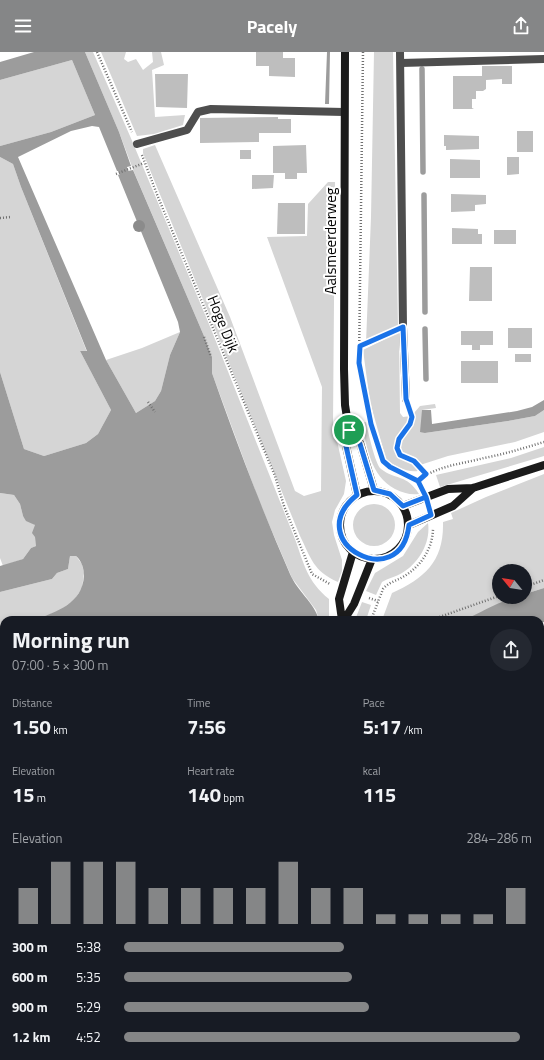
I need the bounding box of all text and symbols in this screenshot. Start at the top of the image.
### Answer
text: Pacely [247,13,297,40]
icon: menu [12,15,34,37]
icon: share [510,15,532,37]
street label: Aalsmeerderweg [319,187,342,294]
street label: Hoge Dijk [202,292,245,356]
pin [332,413,366,447]
icon: arrive [338,419,360,441]
north arrow [492,564,532,604]
map controls [492,564,532,604]
text: Morning run [12,623,130,657]
button: share [490,629,532,671]
text: 07:00 · 5 × 300 m [12,655,108,675]
text: Distance [12,695,52,711]
text: Time [187,695,210,711]
text: Pace [363,695,385,711]
text: 1.50 [12,711,51,742]
text: 7:56 [187,711,226,742]
text: 5:17 [363,711,401,742]
text: km [51,722,68,738]
text: /km [401,722,423,738]
text: Elevation [12,763,55,779]
text: Heart rate [187,763,235,779]
text: kcal [363,763,381,779]
text: 15 [12,779,34,810]
text: 140 [187,779,221,810]
text: 115 [363,779,396,810]
text: m [34,790,46,806]
text: bpm [221,790,244,806]
text: Elevation [12,828,63,848]
text: 284–286 m [466,828,532,848]
text: 300 m [12,937,48,957]
text: 5:38 [76,937,101,957]
text: 600 m [12,967,48,987]
text: 5:35 [76,967,101,987]
text: 900 m [12,997,48,1017]
text: 5:29 [76,997,101,1017]
text: 1.2 km [12,1027,50,1047]
text: 4:52 [76,1027,101,1047]

